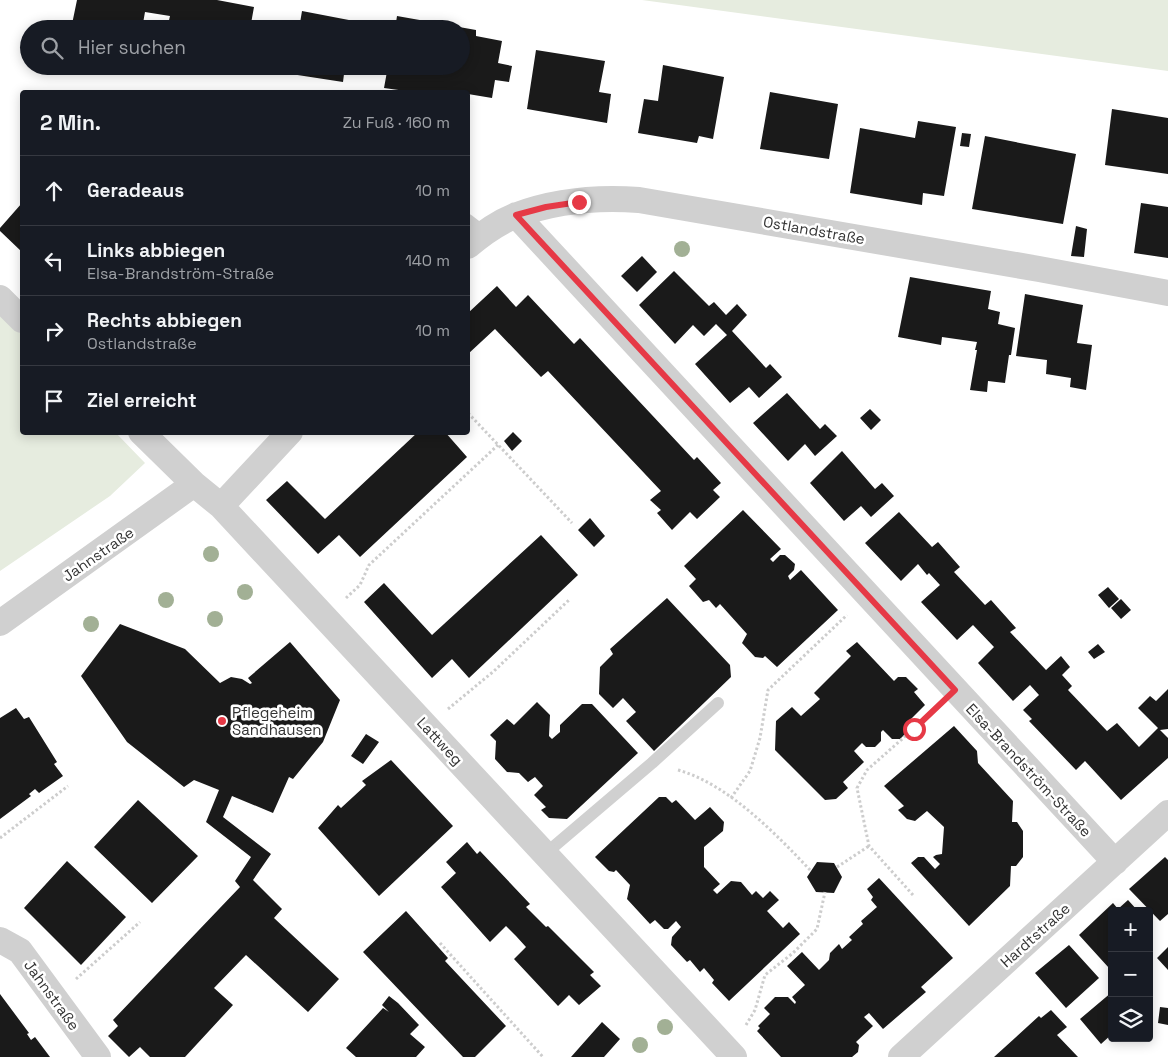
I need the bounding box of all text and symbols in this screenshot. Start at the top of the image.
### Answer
search box [20,20,470,75]
icon: search [38,34,66,62]
text: Hier suchen [78,35,186,60]
text: 2 Min. [40,109,101,136]
text: Zu Fuß · 160 m [343,112,450,133]
icon: ahead [40,177,68,205]
text: Geradeaus [87,178,184,203]
text: 10 m [415,180,450,201]
route end [568,191,591,214]
street label: Ostlandstraße [762,212,866,248]
text: Links abbiegen [87,238,225,263]
icon: left [40,247,68,275]
text: 140 m [405,250,450,271]
text: Elsa-Brandström-Straße [87,263,274,284]
text: Rechts abbiegen [87,308,242,333]
icon: right [40,317,68,345]
text: 10 m [415,320,450,341]
text: Ostlandstraße [87,333,197,354]
icon: arrive [40,387,68,415]
text: Ziel erreicht [87,388,197,413]
street label: Jahnstraße [59,522,137,585]
street label: Elsa-Brandström-Straße [962,699,1096,841]
place label: Pflegeheim Sandhausen [232,703,321,739]
street label: Lattweg [413,713,467,769]
marker: Pflegeheim Sandhausen [216,715,228,727]
route start [903,718,926,741]
street label: Hardtstraße [996,899,1074,971]
map controls [1108,907,1153,1042]
button: + [1108,907,1153,952]
button: − [1108,952,1153,997]
street label: Jahnstraße [20,956,84,1034]
button: layers [1108,997,1153,1042]

